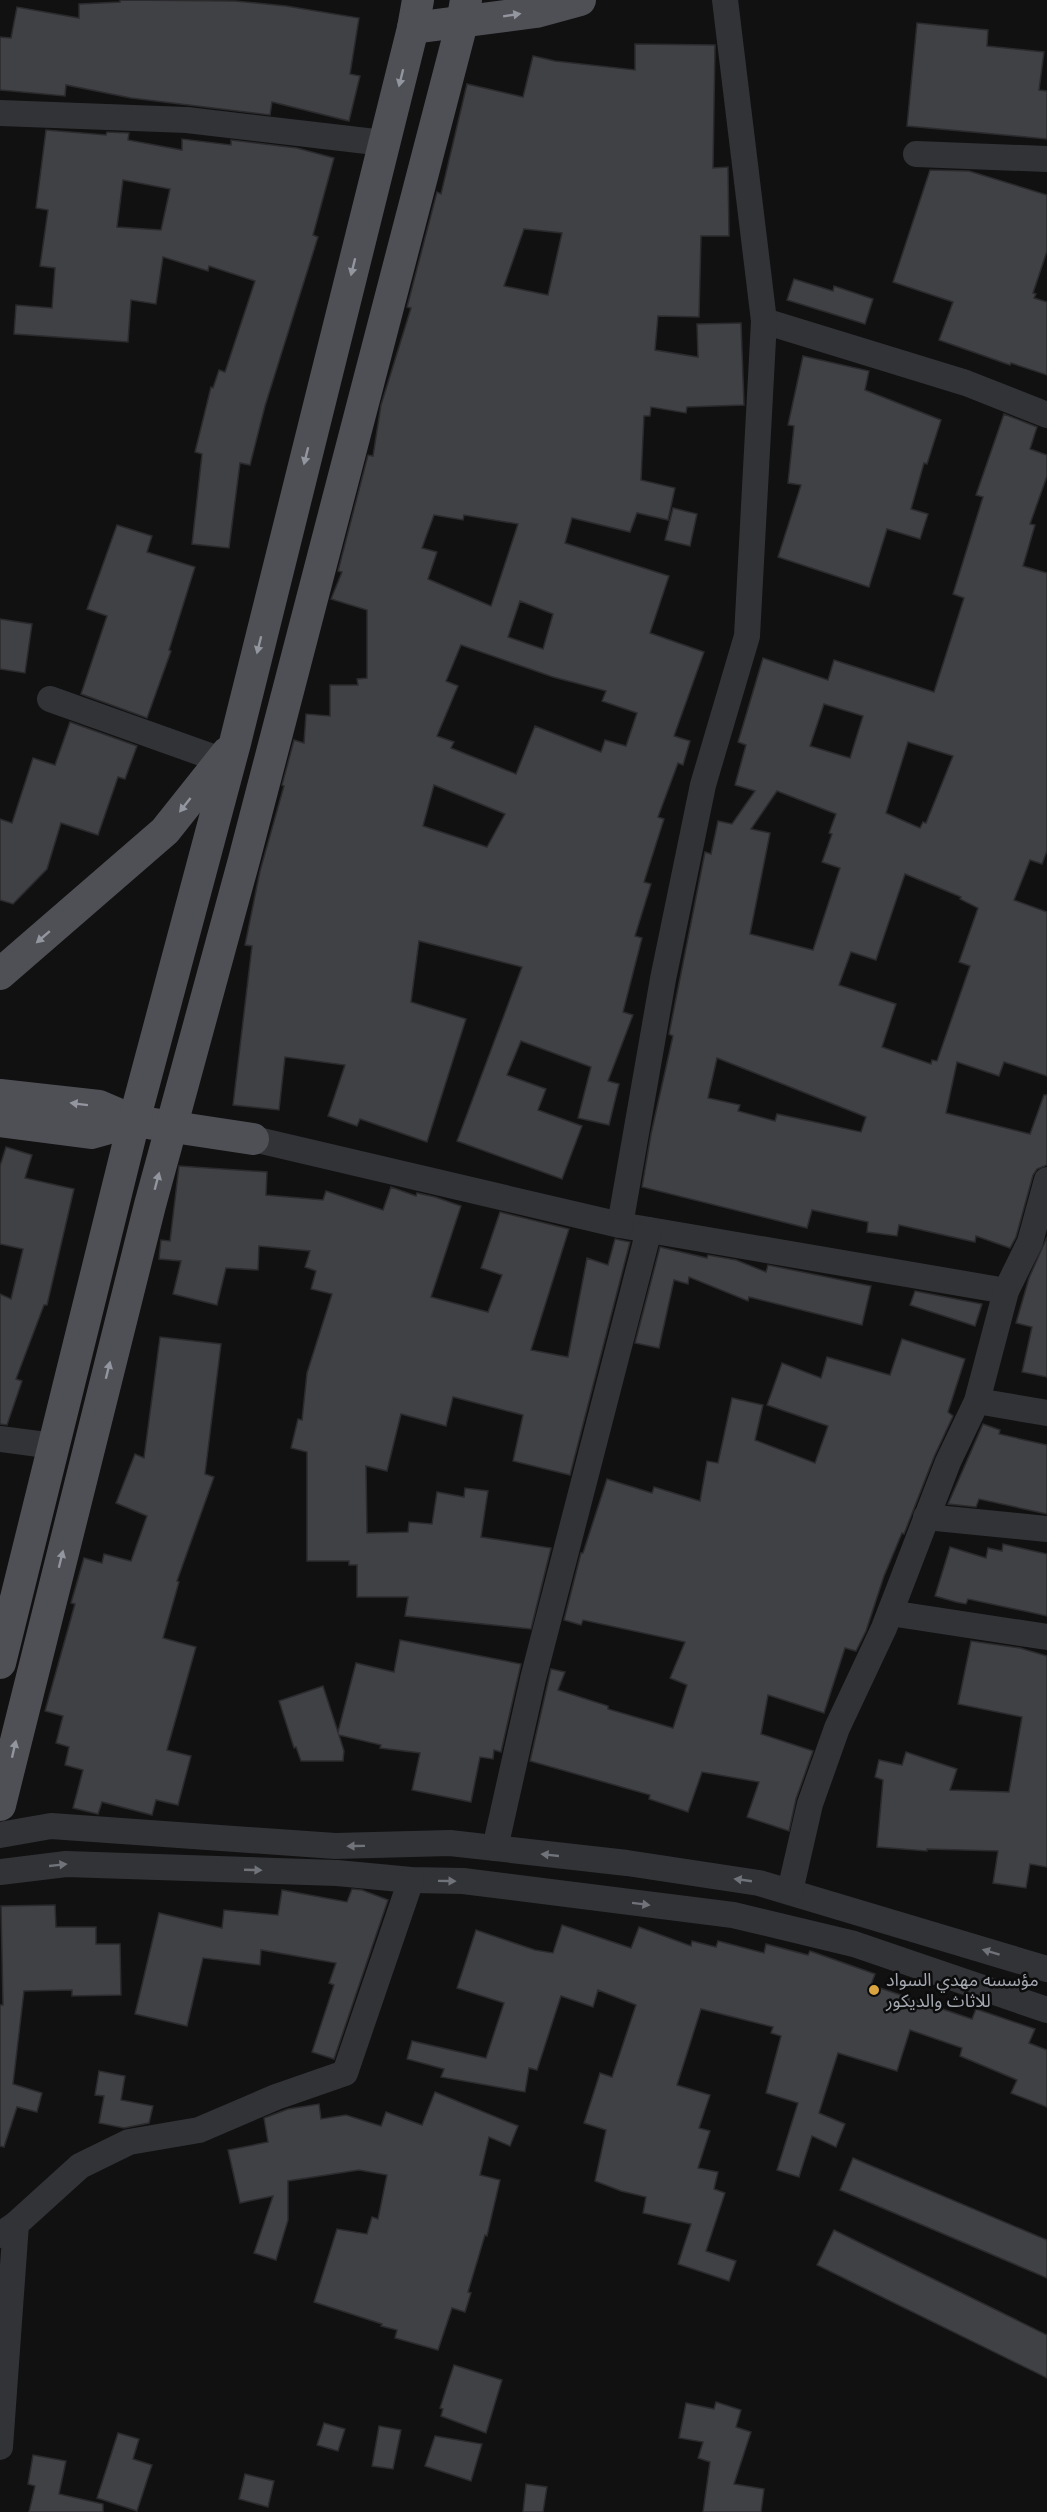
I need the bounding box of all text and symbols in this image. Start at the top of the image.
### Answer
one-way arrow [503,11,522,20]
one-way arrow [395,68,405,87]
one-way arrow [348,258,358,276]
one-way arrow [301,447,311,465]
one-way arrow [253,636,263,654]
one-way arrow [179,797,192,813]
one-way arrow [35,930,50,944]
one-way arrow [69,1099,88,1109]
one-way arrow [152,1172,162,1190]
one-way arrow [104,1361,114,1379]
one-way arrow [56,1550,66,1569]
one-way arrow [9,1739,19,1758]
one-way arrow [346,1841,365,1850]
one-way arrow [541,1850,560,1859]
one-way arrow [49,1860,68,1870]
one-way arrow [243,1865,262,1875]
one-way arrow [438,1876,457,1886]
one-way arrow [734,1876,753,1885]
one-way arrow [632,1900,651,1909]
one-way arrow [982,1947,1000,1956]
place label: مؤسسه مهدي السواد للاثاث والديكور [885,1968,1039,2013]
marker: مؤسسه مهدي السواد للاثاث والديكور [867,1983,881,1997]

